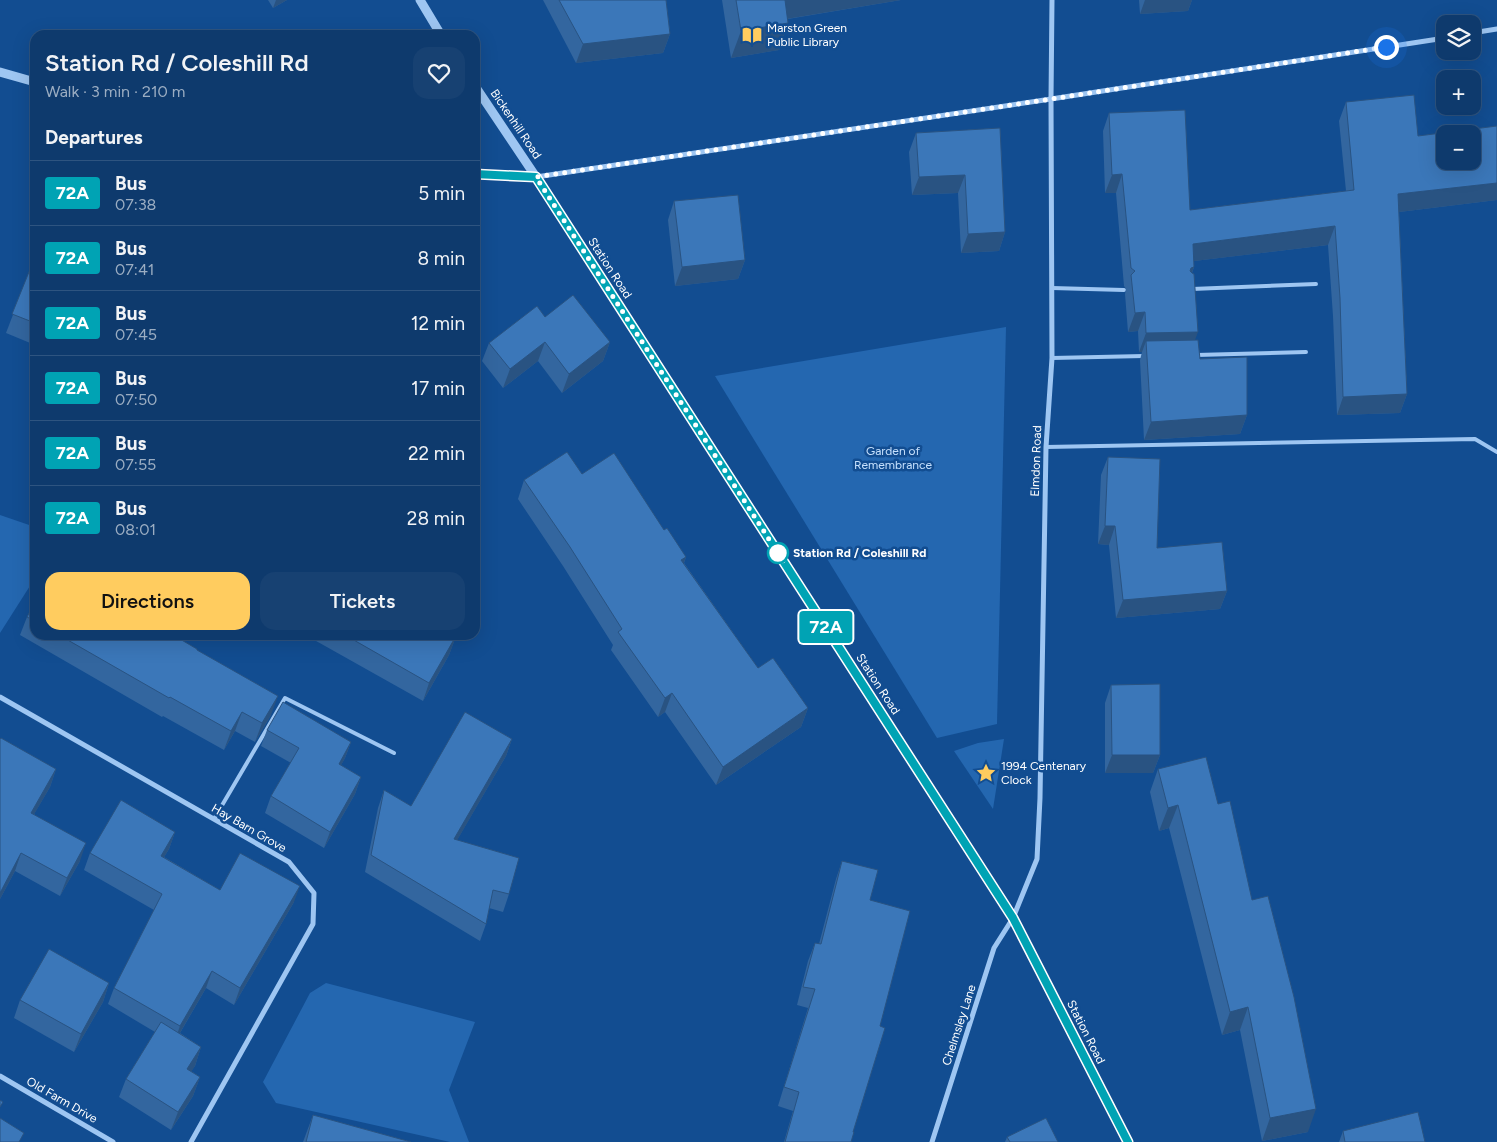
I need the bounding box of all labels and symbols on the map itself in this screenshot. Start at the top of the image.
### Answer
place label: Marston Green Public Library [767,21,847,49]
library icon: Marston Green Public Library [741,24,763,46]
your location [1374,35,1399,60]
street label: Bickenhill Road [488,87,544,161]
street label: Station Road [585,235,635,301]
street label: Elmdon Road [1028,425,1044,497]
park label: Garden of Remembrance [854,444,932,472]
marker: Station Rd / Coleshill Rd [767,542,789,564]
place label: Station Rd / Coleshill Rd [793,546,926,560]
line badge: 72A [797,611,855,643]
street label: Station Road [853,651,903,717]
place label: 1994 Centenary Clock [1001,759,1087,787]
place icon: 1994 Centenary Clock [975,762,997,784]
street label: Hay Barn Grove [209,801,289,855]
street label: Chelmsley Lane [939,982,979,1067]
street label: Station Road [1064,998,1108,1066]
street label: Old Farm Drive [24,1074,100,1126]

